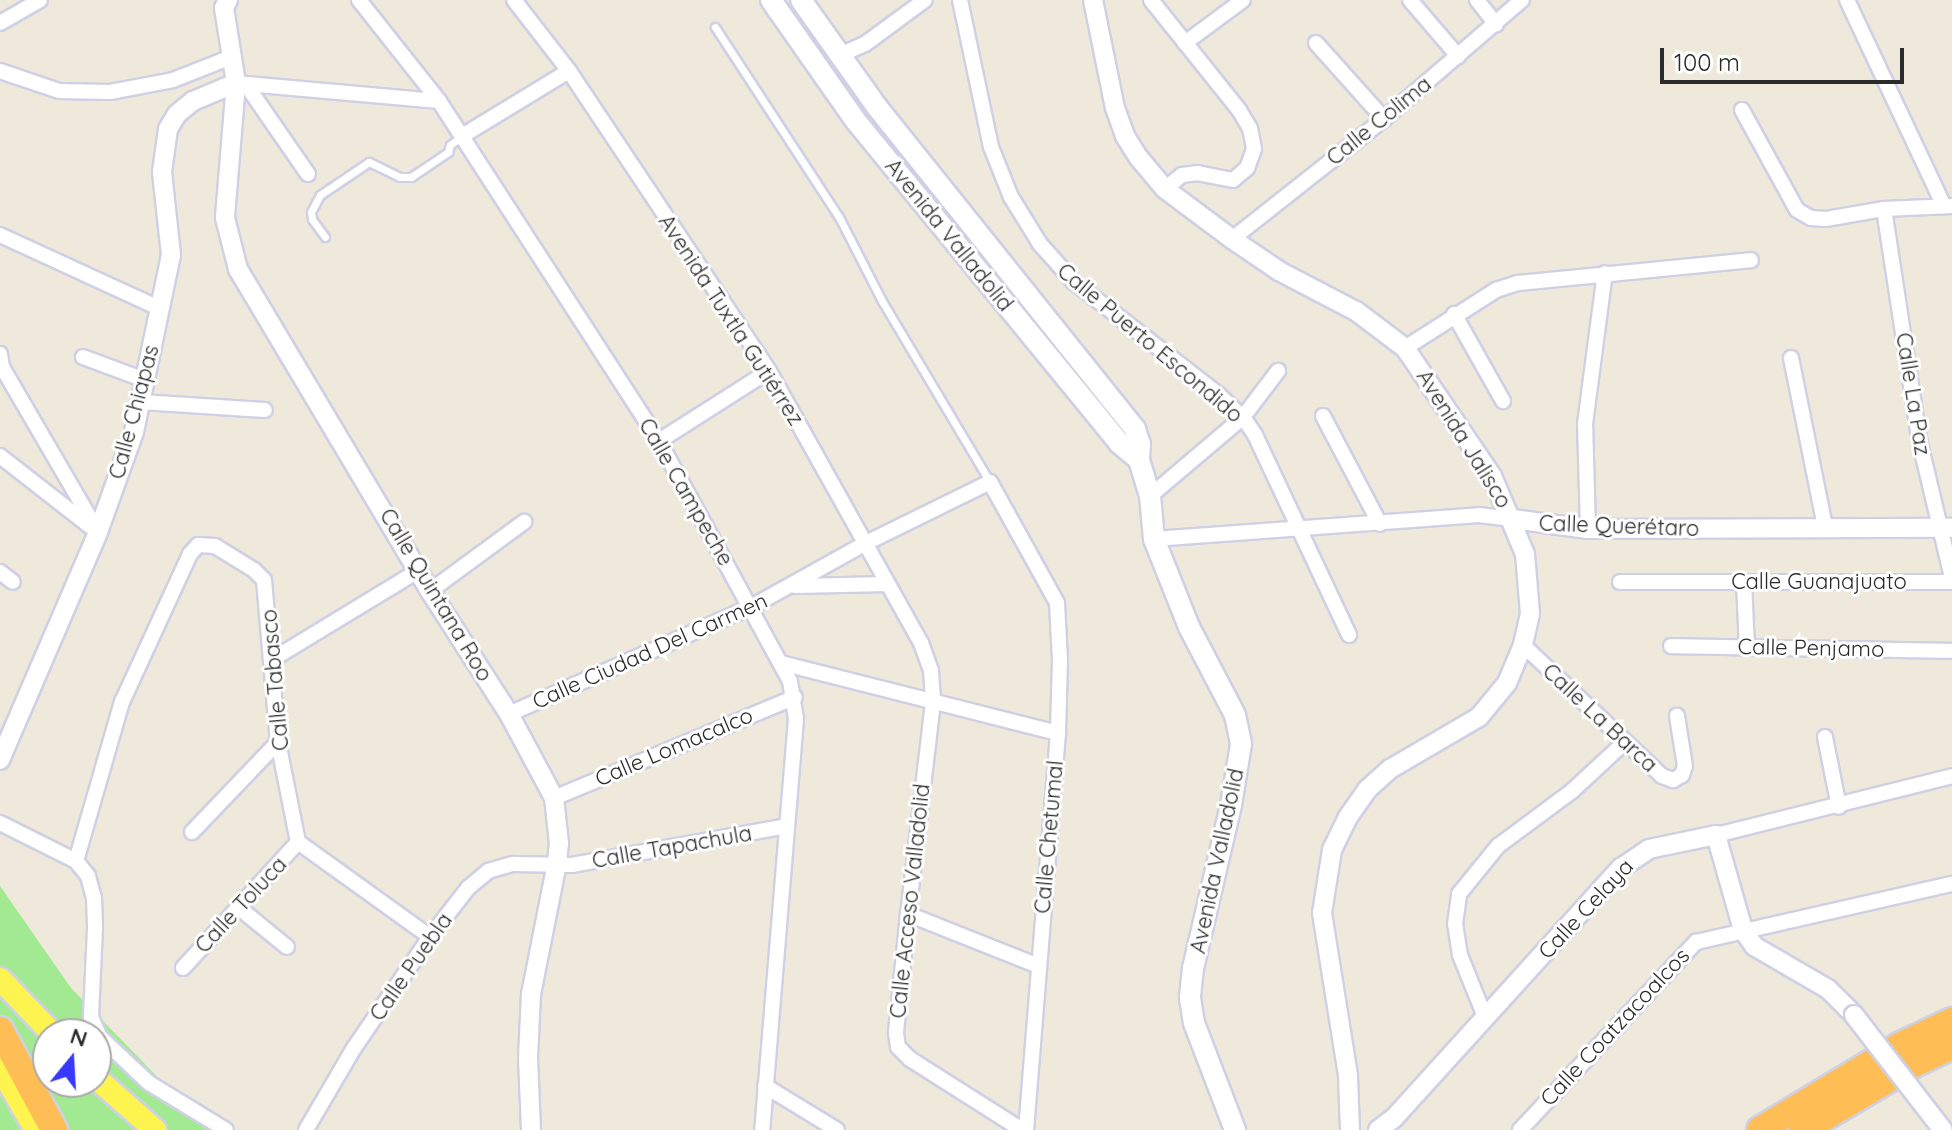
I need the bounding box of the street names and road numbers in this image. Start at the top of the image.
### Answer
street label: Calle Colima [1321,71,1437,171]
street label: Avenida Valladolid [879,153,1019,317]
street label: Avenida Tuxtla Gutiérrez [653,210,809,430]
street label: Calle Puerto Escondido [1052,258,1248,428]
street label: Calle La Paz [1890,331,1936,457]
street label: Calle Chiapas [103,342,165,482]
street label: Avenida Jalisco [1411,365,1517,513]
street label: Calle Campeche [633,414,739,570]
street label: Calle Quintana Roo [374,504,498,686]
street label: Calle Querétaro [1538,510,1700,542]
street label: Calle Guanajuato [1731,569,1907,595]
street label: Calle Ciudad Del Carmen [528,587,772,715]
street label: Calle Tabasco [256,608,294,752]
street label: Calle Penjamo [1737,634,1885,662]
street label: Calle La Barca [1537,658,1663,778]
street label: Calle Lomacalco [591,702,757,792]
street label: Calle Chetumal [1029,759,1069,915]
street label: Avenida Valladolid [1184,766,1250,956]
street label: Calle Acceso Valladolid [885,782,935,1020]
street label: Calle Tapachula [590,820,754,874]
street label: Calle Toluca [190,851,292,959]
street label: Calle Celaya [1533,854,1639,964]
street label: Calle Puebla [364,908,458,1026]
street label: Calle Coatzacoalcos [1535,943,1695,1111]

